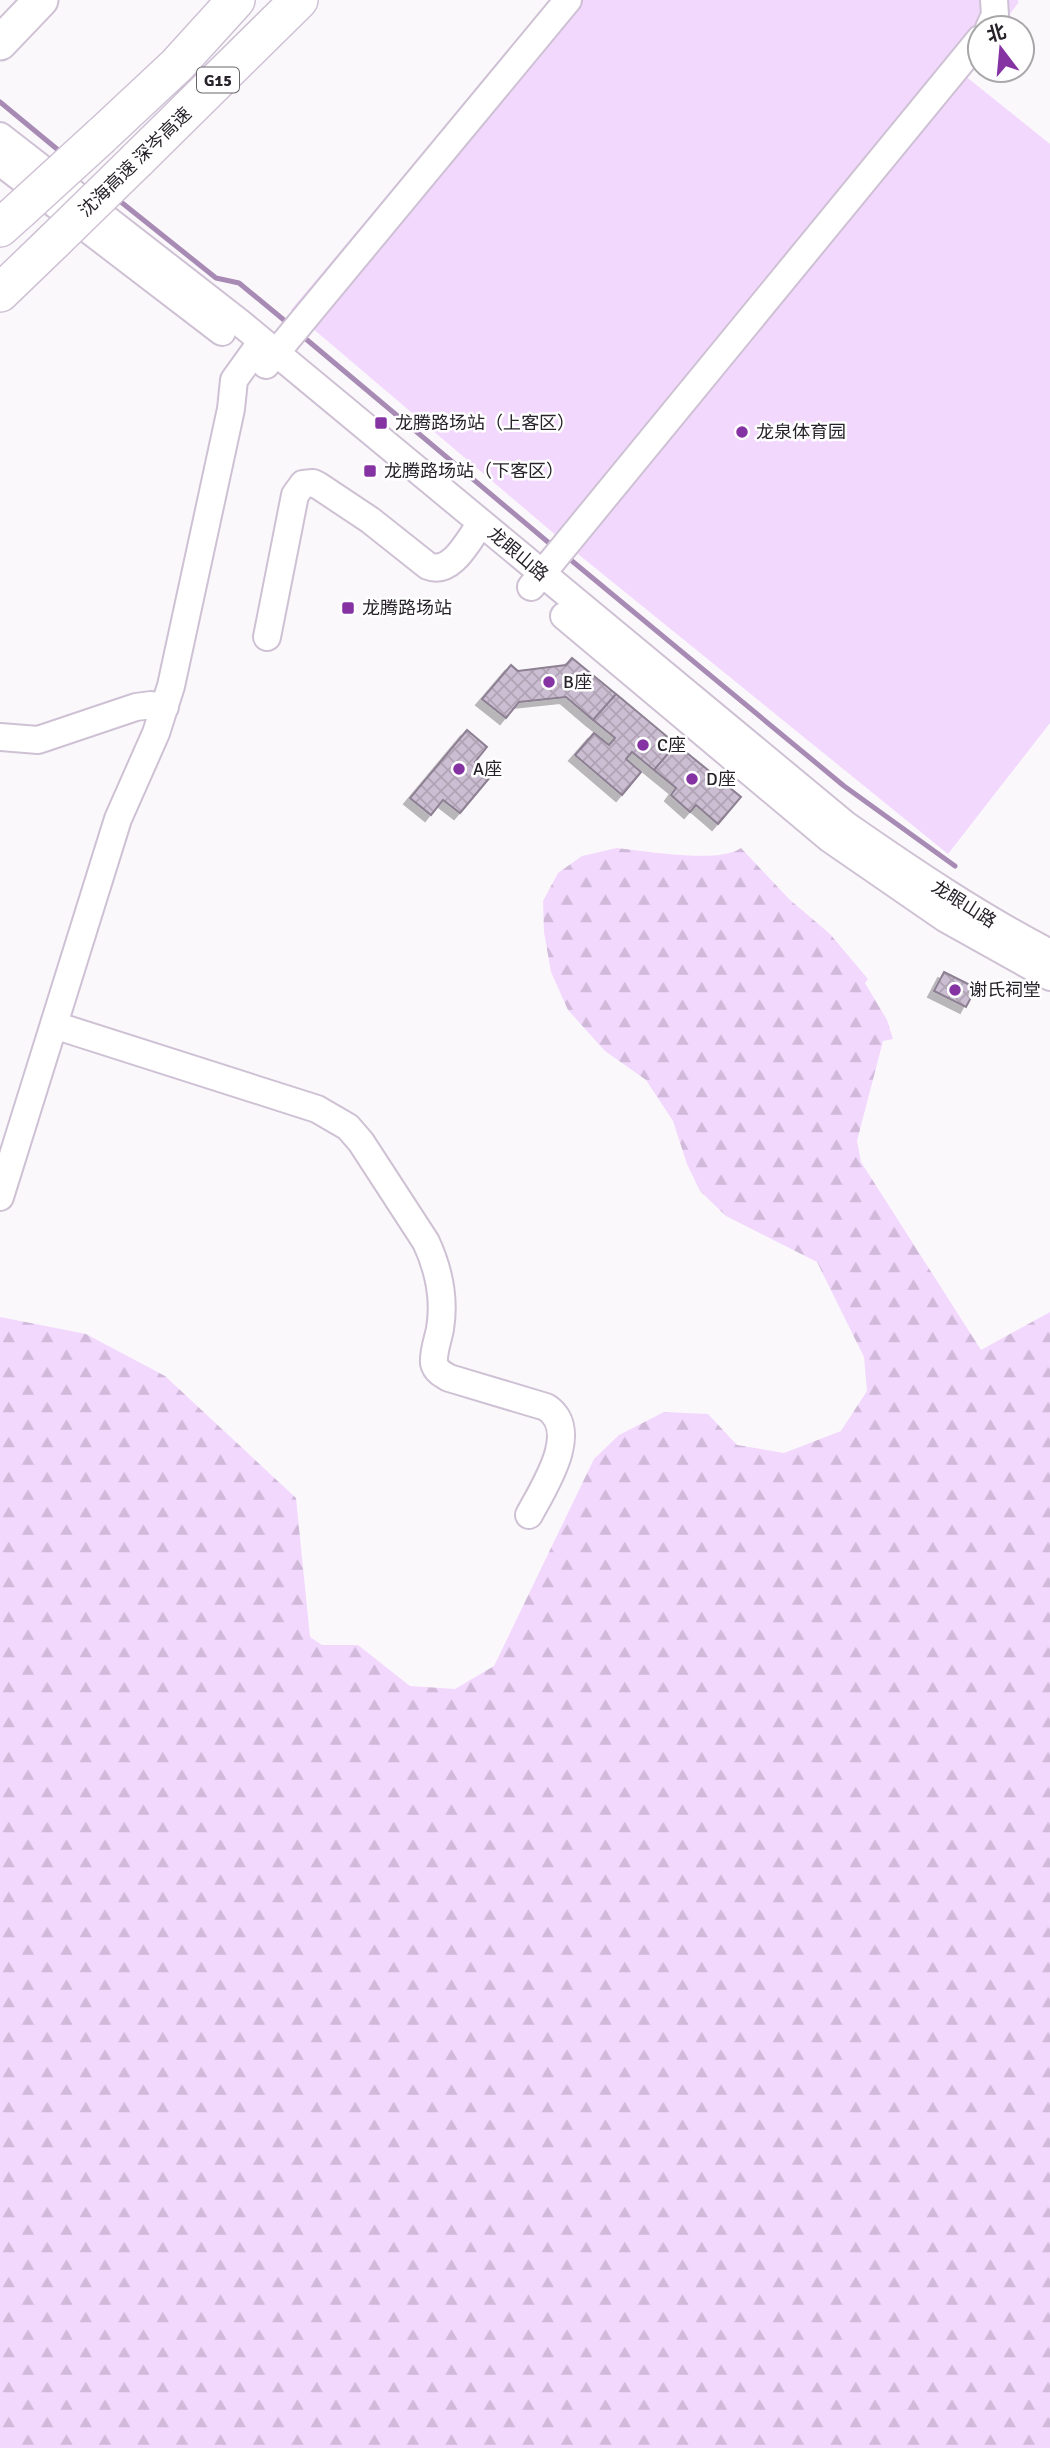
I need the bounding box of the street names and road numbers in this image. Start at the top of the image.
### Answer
road number: G15 [197,68,239,92]
street label: 沈海高速 深岑高速 [74,103,196,221]
street label: 龙眼山路 [483,522,553,586]
street label: 龙眼山路 [928,876,1000,932]

